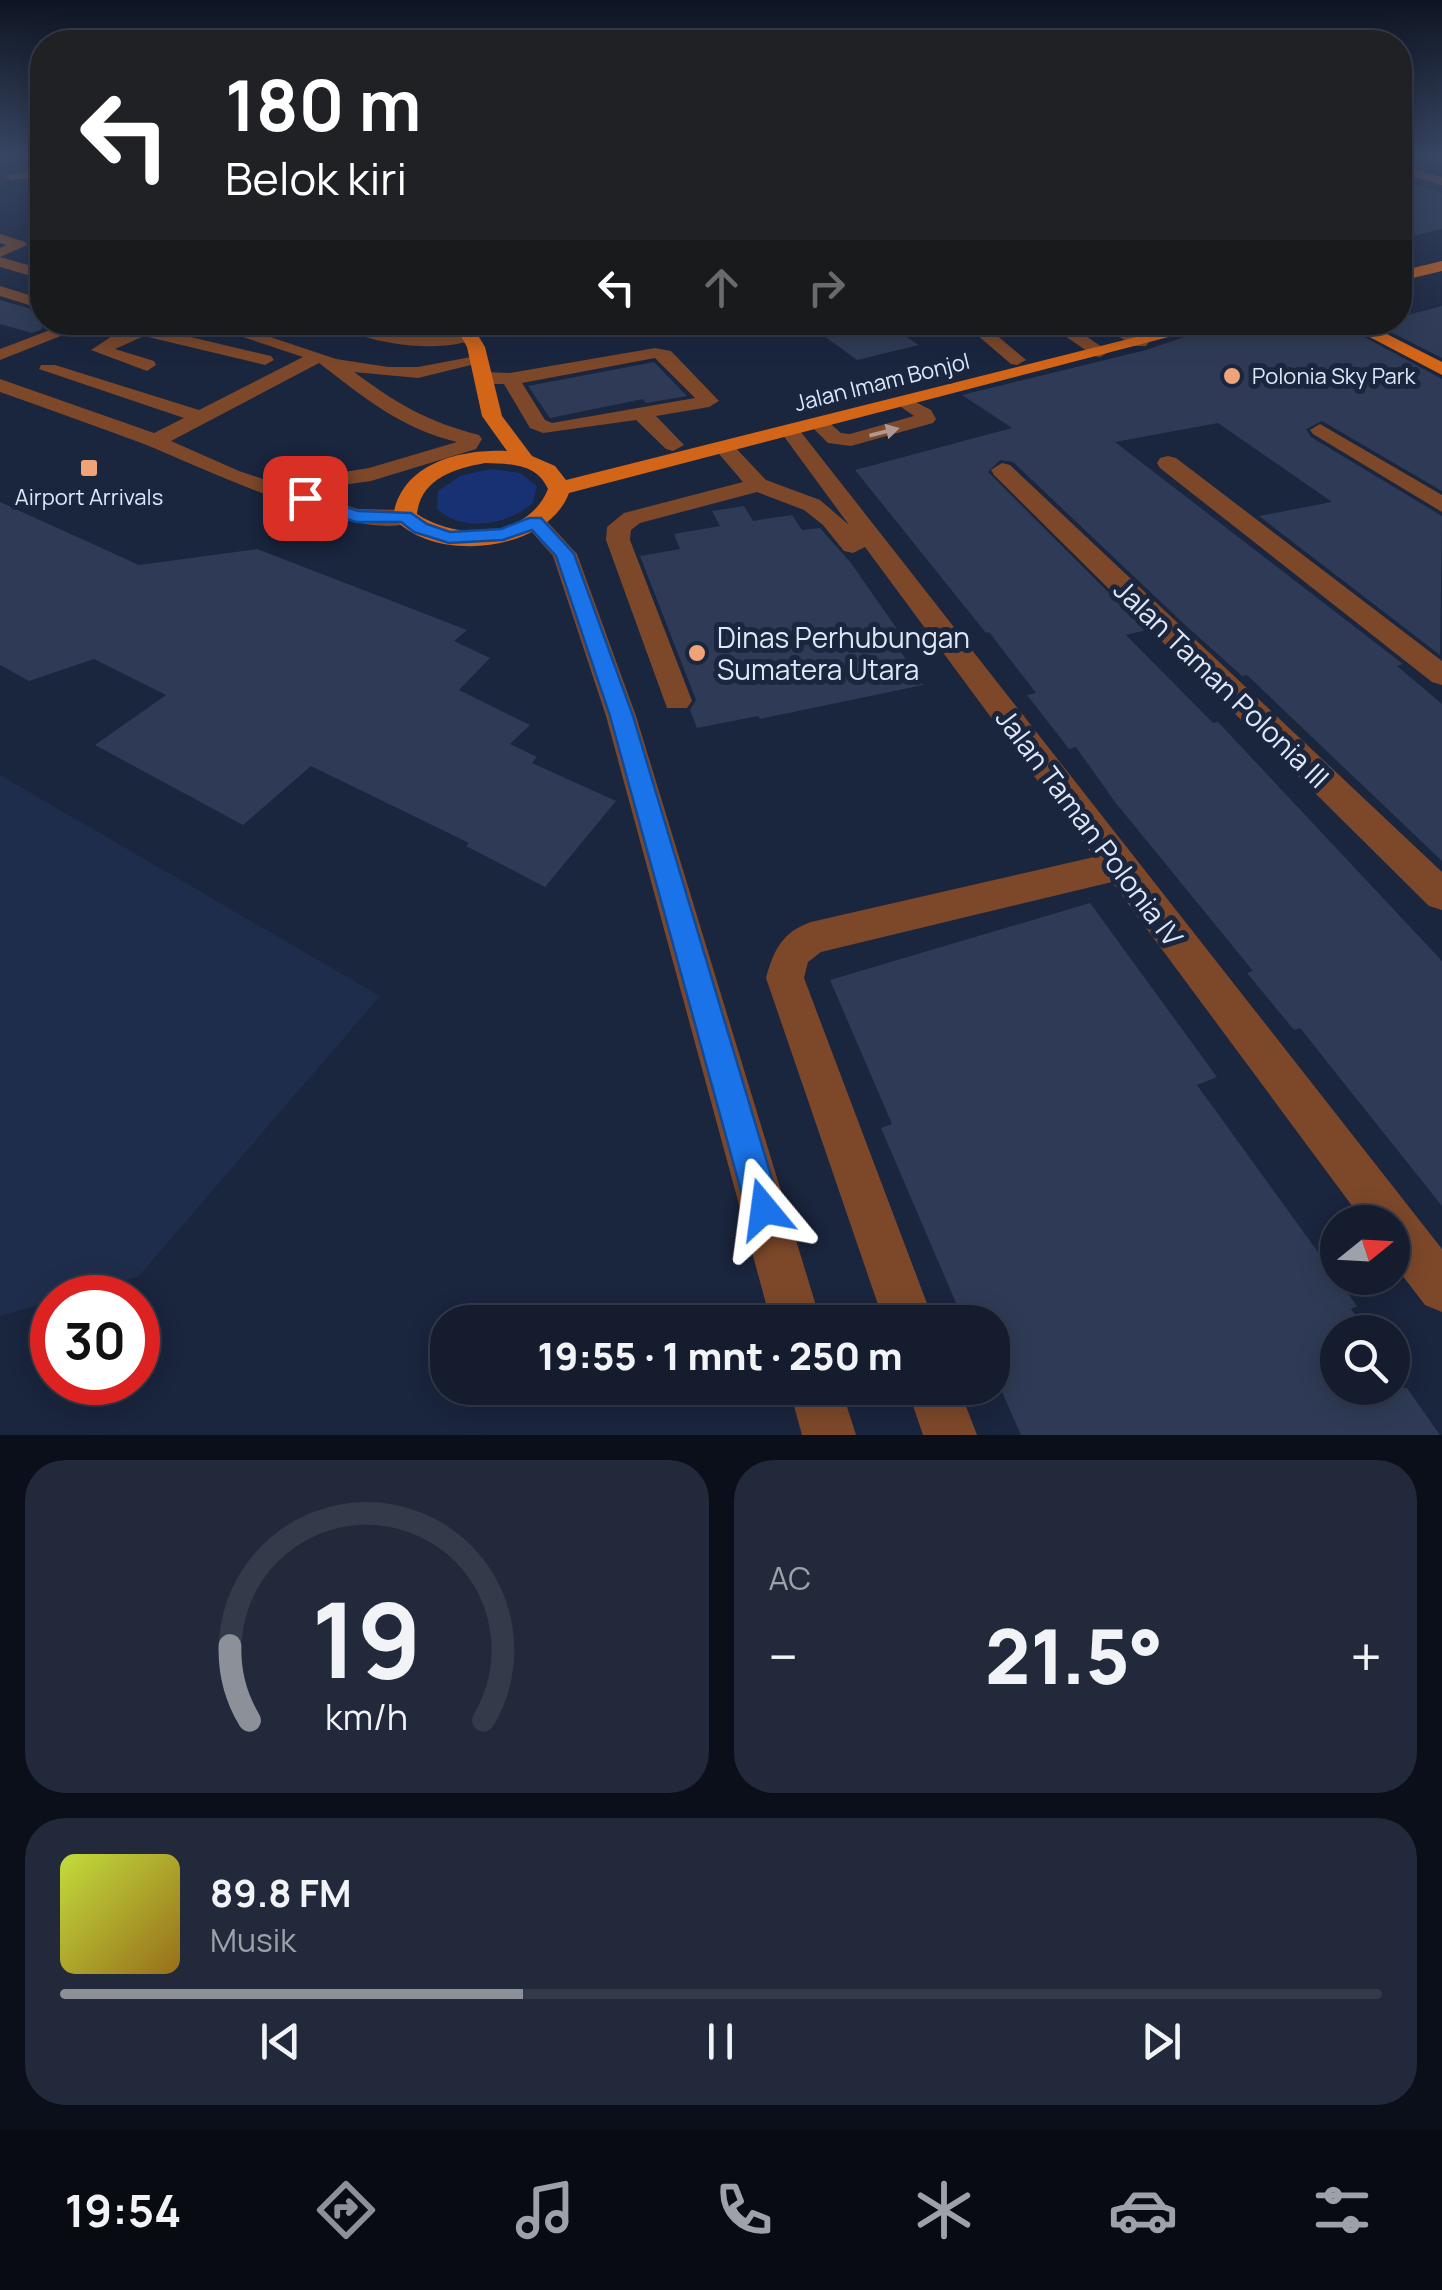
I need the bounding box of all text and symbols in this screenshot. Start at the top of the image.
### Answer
text: 180 m [225,56,422,152]
icon: left [60,70,190,200]
text: Belok kiri [225,147,407,209]
icon: left [589,260,644,315]
icon: ahead [694,260,749,315]
icon: right [799,260,854,315]
street label: Jalan Imam Bonjol [791,346,973,418]
place label: Polonia Sky Park [1252,361,1417,391]
marker: Polonia Sky Park [1221,365,1243,387]
one-way arrow [869,423,900,439]
pin [263,456,348,541]
marker: Airport Arrivals [78,457,100,479]
icon: arrive [278,471,333,526]
place label: Airport Arrivals [15,482,163,512]
street label: Jalan Taman Polonia III [1106,570,1338,796]
place label: Dinas Perhubungan Sumatera Utara [717,618,970,688]
marker: Dinas Perhubungan Sumatera Utara [686,642,708,664]
street label: Jalan Taman Polonia IV [988,700,1192,954]
position arrow [712,1157,816,1261]
north arrow [1320,1205,1410,1295]
map controls [1320,1205,1410,1405]
speed limit sign: 30 [30,1275,160,1405]
button: search [1320,1315,1410,1405]
text: 19:55 · 1 mnt · 250 m [538,1329,902,1381]
text: AC [769,1556,811,1600]
text: 19 [312,1567,422,1709]
text: 21.5° [985,1604,1163,1707]
text: − [769,1618,798,1694]
text: + [1350,1618,1382,1694]
text: km/h [325,1692,408,1741]
text: 89.8 FM [210,1866,352,1918]
text: Musik [210,1918,296,1962]
icon: previous [253,2014,308,2069]
icon: pause [693,2014,748,2069]
icon: next [1134,2014,1189,2069]
icon: directions [311,2175,381,2245]
icon: music [510,2175,580,2245]
icon: phone [709,2175,779,2245]
icon: climate [909,2175,979,2245]
icon: car [1108,2175,1178,2245]
icon: filters [1307,2175,1377,2245]
text: 19:54 [65,2179,181,2241]

